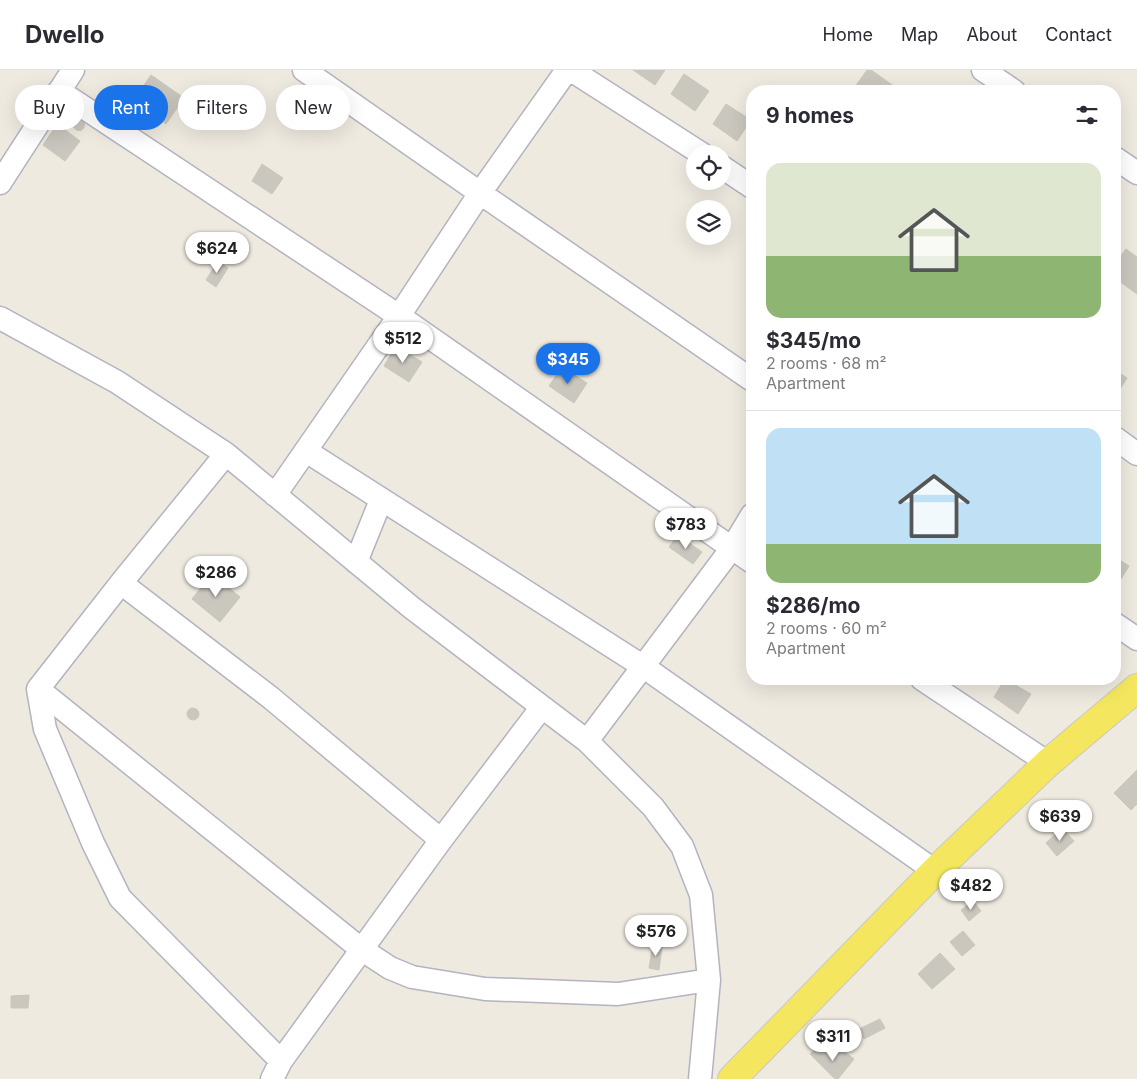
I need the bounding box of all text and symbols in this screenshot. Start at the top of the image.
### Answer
text: Dwello [25,20,104,49]
text: Home [823,24,873,45]
text: Map [901,24,938,45]
text: About [966,24,1017,45]
text: Contact [1045,24,1112,45]
chip: Buy [15,85,84,130]
chip: Rent [94,85,168,130]
chip: Filters [178,85,266,130]
chip: New [276,85,350,130]
icon: filters [1073,101,1101,129]
text: 9 homes [766,103,854,128]
map controls [686,145,731,245]
button: locate [686,145,731,190]
icon: home [889,195,979,285]
button: layers [686,200,731,245]
pin: $624 [187,232,247,274]
text: $624 [196,238,238,258]
pin: $512 [373,322,433,364]
text: $512 [384,328,422,348]
text: $345/mo [766,328,861,353]
pin: $345 [538,342,598,385]
text: $345 [547,349,589,369]
text: 2 rooms · 68 m² [766,353,887,373]
text: Apartment [766,373,846,393]
icon: home [889,461,979,551]
pin: $783 [656,508,716,550]
text: $783 [666,514,706,534]
pin: $286 [186,556,246,598]
text: $286 [195,562,237,582]
text: $286/mo [766,593,860,618]
text: 2 rooms · 60 m² [766,618,887,638]
text: Apartment [766,638,846,658]
pin: $639 [1030,800,1090,842]
text: $639 [1039,806,1081,826]
pin: $482 [941,868,1001,911]
text: $482 [950,875,992,895]
pin: $576 [626,914,686,957]
text: $576 [636,921,676,941]
pin: $311 [803,1020,863,1062]
text: $311 [816,1026,850,1046]

